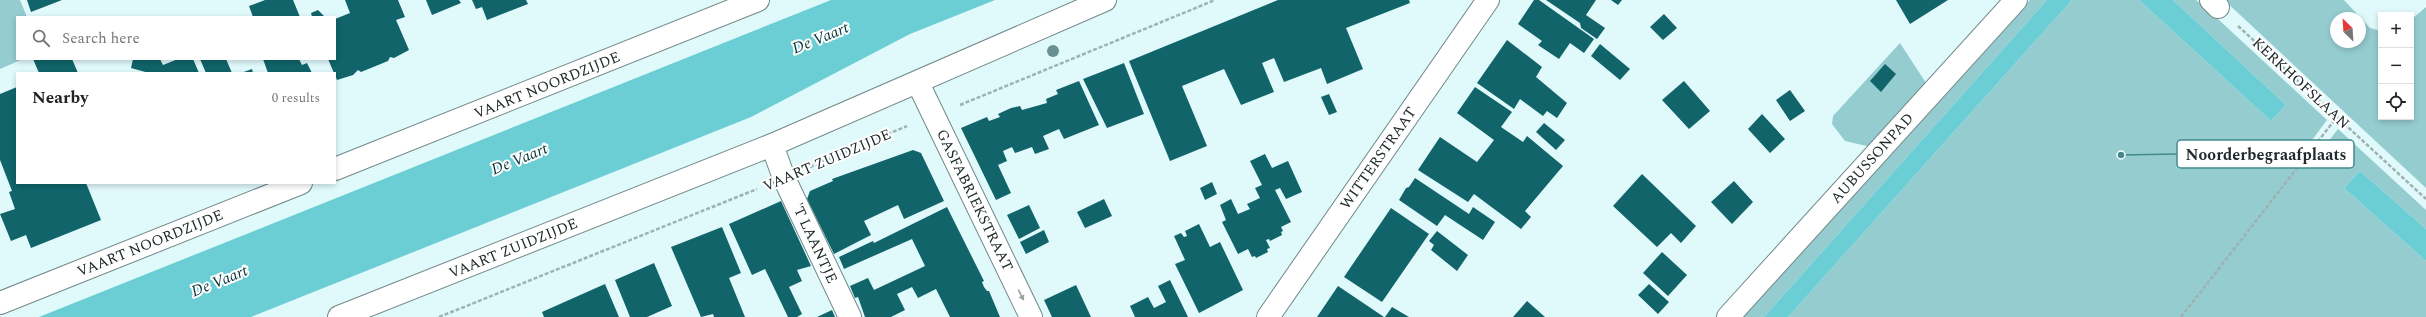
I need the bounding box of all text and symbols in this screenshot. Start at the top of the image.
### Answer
north arrow [2330,12,2366,48]
map controls [2378,12,2414,120]
button: + [2378,12,2414,48]
water label: De Vaart [788,15,853,60]
search box [16,16,336,60]
icon: search [30,27,52,49]
text: Search here [62,27,140,50]
street label: KERKHOFSLAAN [2247,32,2355,135]
street label: VAART NOORDZIJDE [471,46,624,125]
button: − [2378,48,2414,84]
button: locate [2378,84,2414,120]
text: Nearby [32,85,88,111]
text: 0 results [272,88,320,108]
street label: WITTERSTRAAT [1334,102,1422,214]
street label: AUBUSSONPAD [1825,108,1920,209]
street label: VAART ZUIDZIJDE [760,123,895,198]
street label: GASFABRIEKSTRAAT [930,125,1019,275]
water label: De Vaart [487,136,552,181]
callout: Noorderbegraafplaats [2177,140,2354,168]
text: Noorderbegraafplaats [2185,143,2347,167]
street label: 'T LAANTJE [786,199,843,287]
street label: VAART NOORDZIJDE [74,204,227,283]
street label: VAART ZUIDZIJDE [445,212,581,285]
water label: De Vaart [187,258,252,303]
one-way arrow [1018,289,1024,300]

